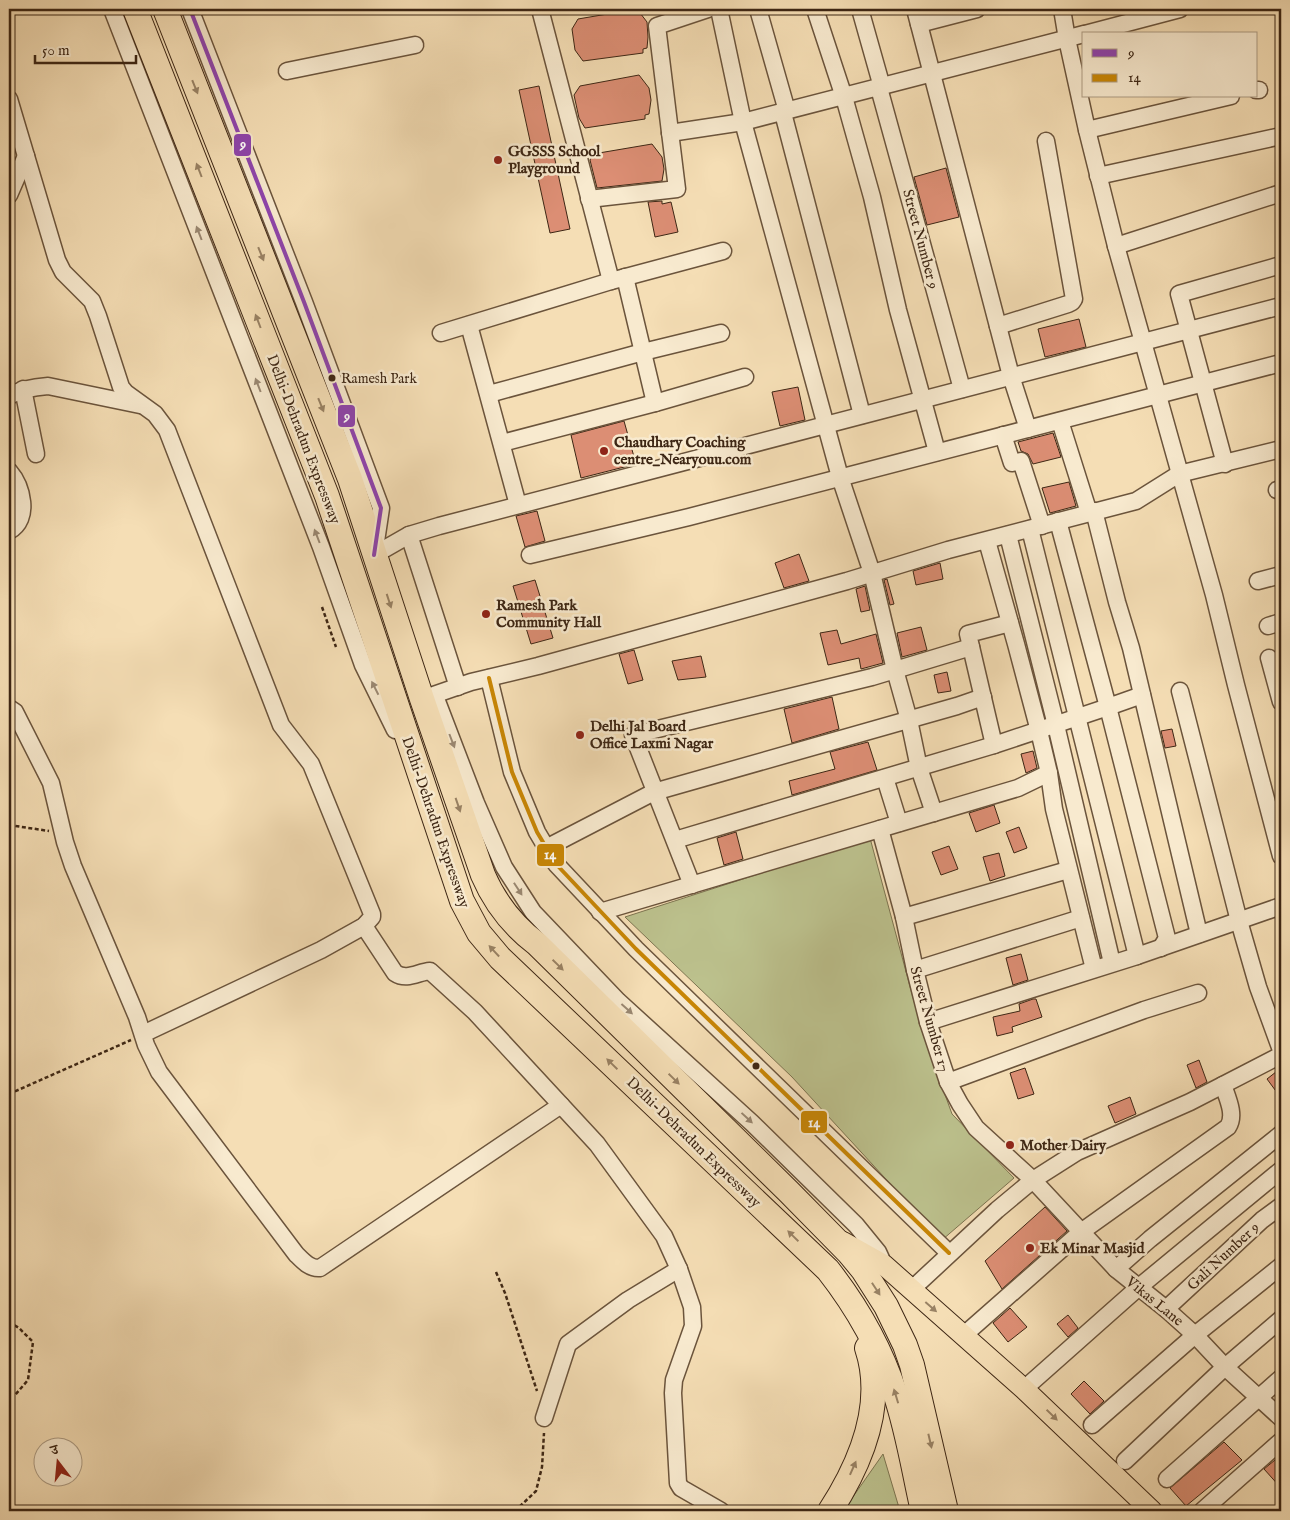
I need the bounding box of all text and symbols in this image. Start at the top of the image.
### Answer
scale bar [35,32,136,64]
legend [1082,32,1258,98]
text: 50 m [42,41,70,60]
text: 9 [1127,44,1135,63]
text: 14 [1128,68,1142,87]
one-way arrow [191,80,199,95]
line badge: 9 [233,133,252,157]
text: 9 [239,136,246,154]
place label: GGSSS School Playground [508,142,601,178]
marker: GGSSS School Playground [492,154,504,166]
one-way arrow [194,162,202,177]
street label: Street Number 9 [898,187,943,291]
one-way arrow [195,225,203,240]
one-way arrow [258,247,266,261]
one-way arrow [254,313,262,328]
street label: Delhi-Dehradun Expressway [262,352,345,527]
place label: Ramesh Park [341,370,417,388]
marker: Ramesh Park [327,373,337,383]
one-way arrow [254,377,262,392]
one-way arrow [317,398,325,413]
line badge: 9 [337,404,356,428]
text: 9 [343,408,350,426]
place label: Chaudhary Coaching centre_Nearyouu.com [614,433,752,469]
marker: Chaudhary Coaching centre_Nearyouu.com [598,445,610,457]
one-way arrow [313,528,321,543]
one-way arrow [385,594,393,609]
place label: Ramesh Park Community Hall [496,596,602,632]
marker: Ramesh Park Community Hall [480,608,492,620]
one-way arrow [371,681,379,695]
place label: Delhi Jal Board Office Laxmi Nagar [590,717,714,753]
marker: Delhi Jal Board Office Laxmi Nagar [574,729,586,741]
street label: Delhi-Dehradun Expressway [397,734,474,911]
one-way arrow [448,734,456,749]
one-way arrow [455,797,462,812]
line badge: 14 [536,843,565,867]
text: 14 [544,846,557,864]
one-way arrow [513,883,523,896]
one-way arrow [488,946,500,958]
one-way arrow [552,959,564,971]
street label: Street Number 17 [905,964,954,1074]
one-way arrow [621,1003,633,1015]
one-way arrow [606,1058,618,1070]
unlabelled marker [751,1061,761,1071]
street label: Delhi-Dehradun Expressway [622,1073,766,1212]
one-way arrow [668,1073,680,1085]
line badge: 14 [800,1110,828,1134]
one-way arrow [741,1113,754,1124]
text: 14 [808,1114,821,1132]
place label: Mother Dairy [1020,1136,1107,1155]
marker: Mother Dairy [1004,1139,1016,1151]
street label: Gali Number 9 [1183,1218,1263,1295]
one-way arrow [787,1230,799,1242]
place label: Ek Minar Masjid [1040,1239,1145,1258]
marker: Ek Minar Masjid [1024,1242,1036,1254]
street label: Vikas Lane [1121,1272,1188,1331]
one-way arrow [871,1283,881,1296]
one-way arrow [924,1301,937,1312]
one-way arrow [892,1388,899,1403]
one-way arrow [1045,1409,1057,1421]
one-way arrow [926,1434,934,1449]
north arrow [32,1438,82,1488]
text: उ [48,1441,61,1460]
one-way arrow [850,1461,858,1475]

